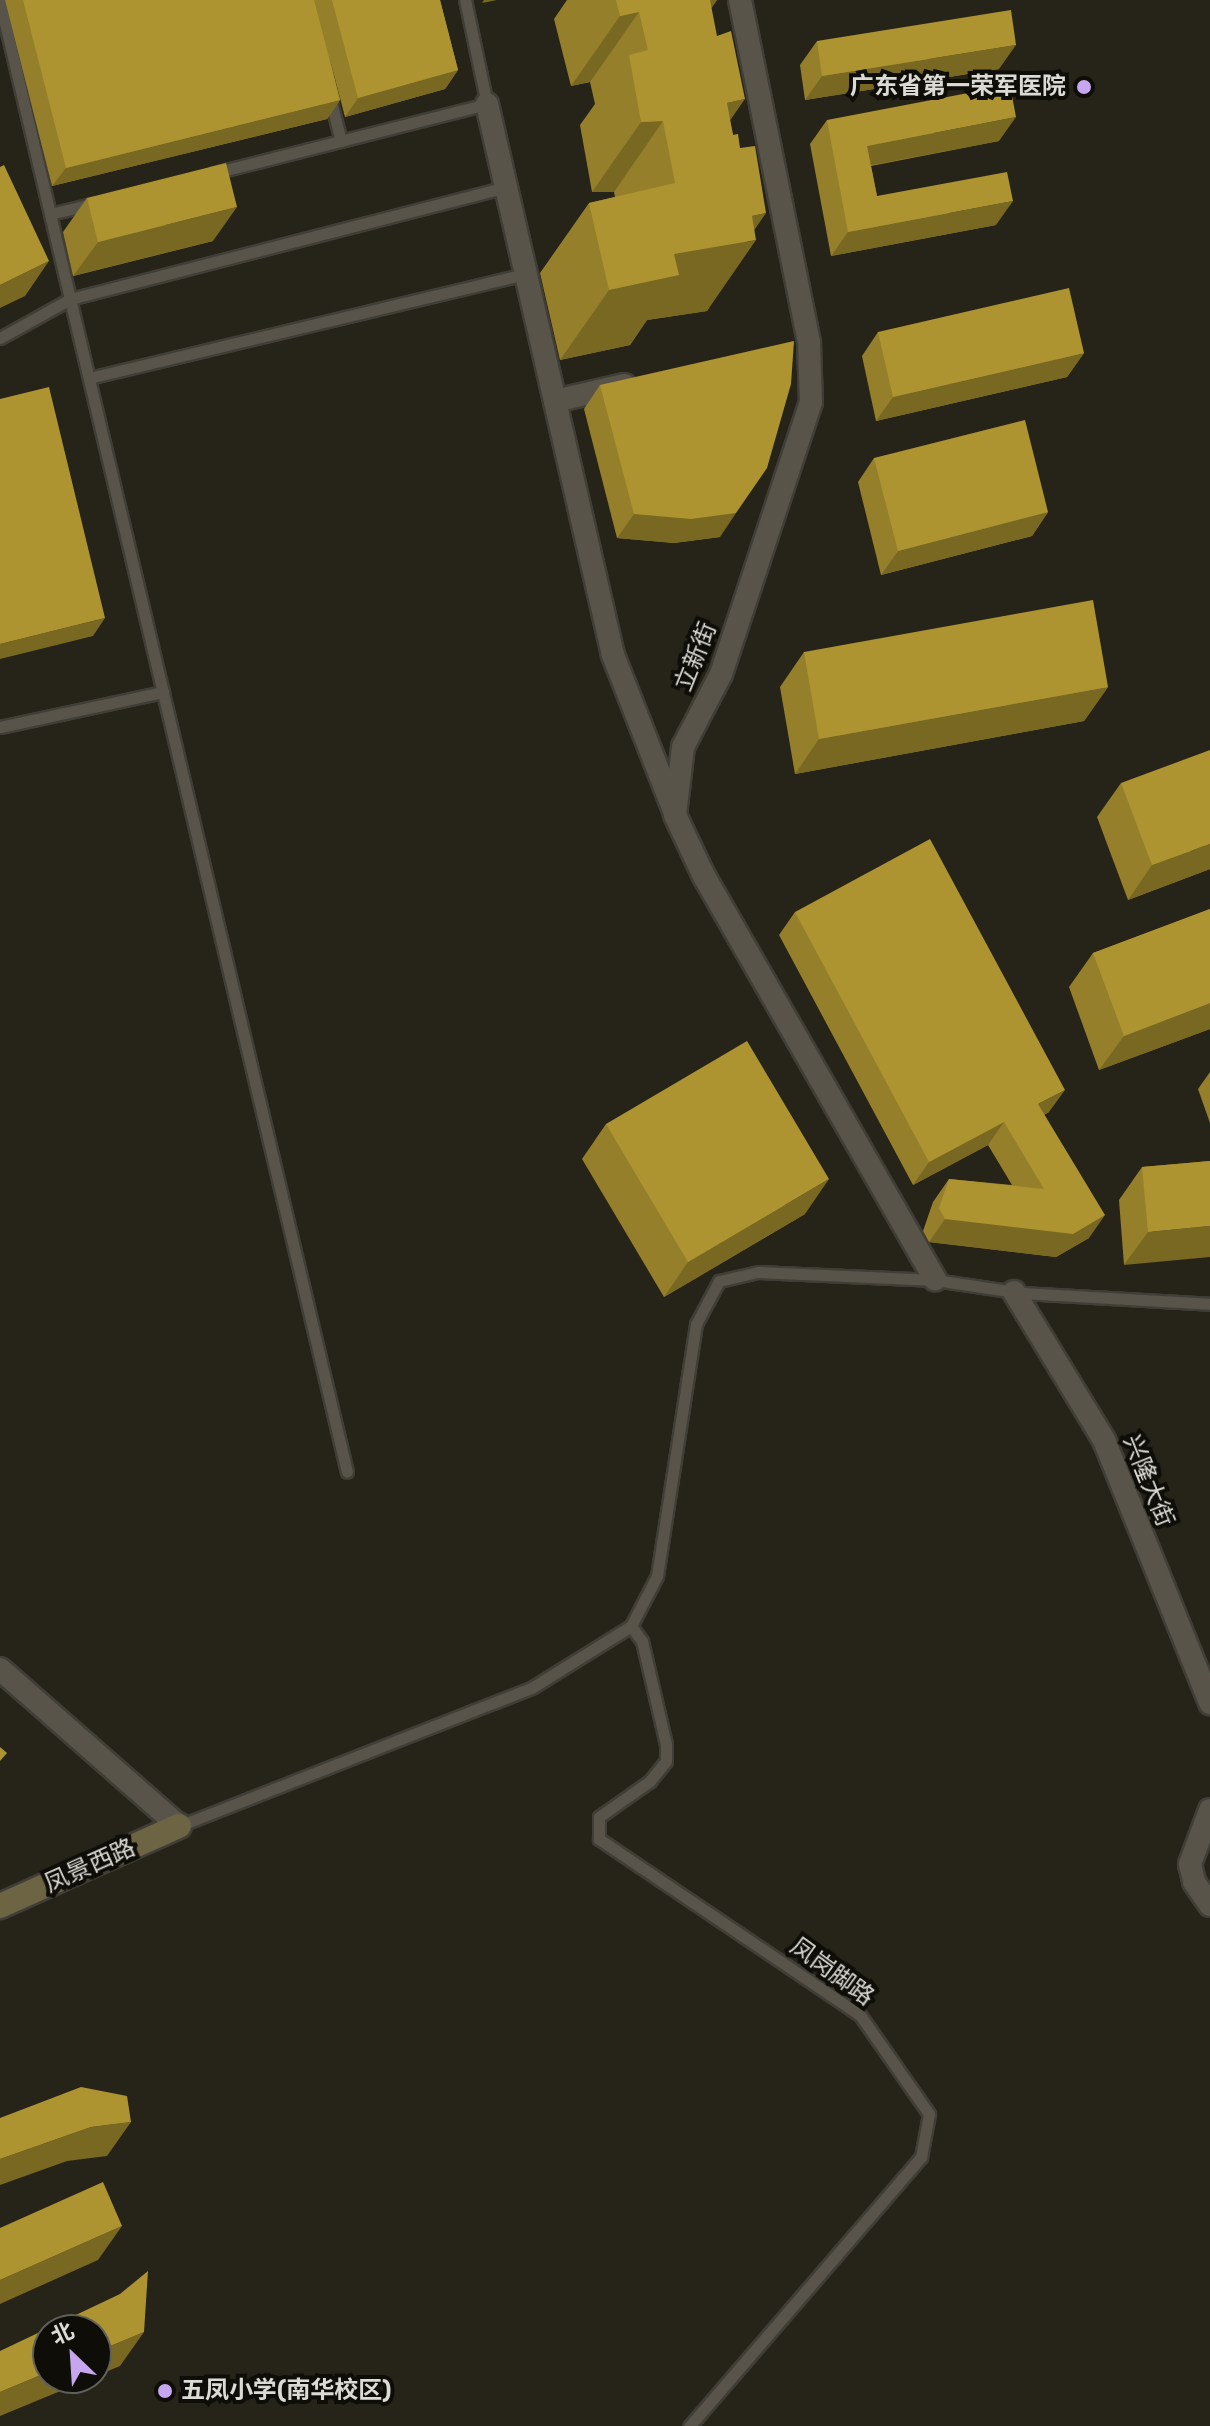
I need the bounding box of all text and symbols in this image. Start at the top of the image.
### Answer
place label: 广东省第一荣军医院 [850,73,1066,101]
marker: 广东省第一荣军医院 [1073,76,1095,98]
street label: 立新街 [669,618,723,696]
street label: 兴隆大街 [1117,1431,1179,1531]
street label: 凤景西路 [40,1833,140,1899]
street label: 凤岗脚路 [785,1932,879,2012]
north arrow [32,2314,112,2394]
text: 北 [47,2317,78,2350]
place label: 五凤小学(南华校区) [181,2377,391,2405]
marker: 五凤小学(南华校区) [156,2382,174,2400]

